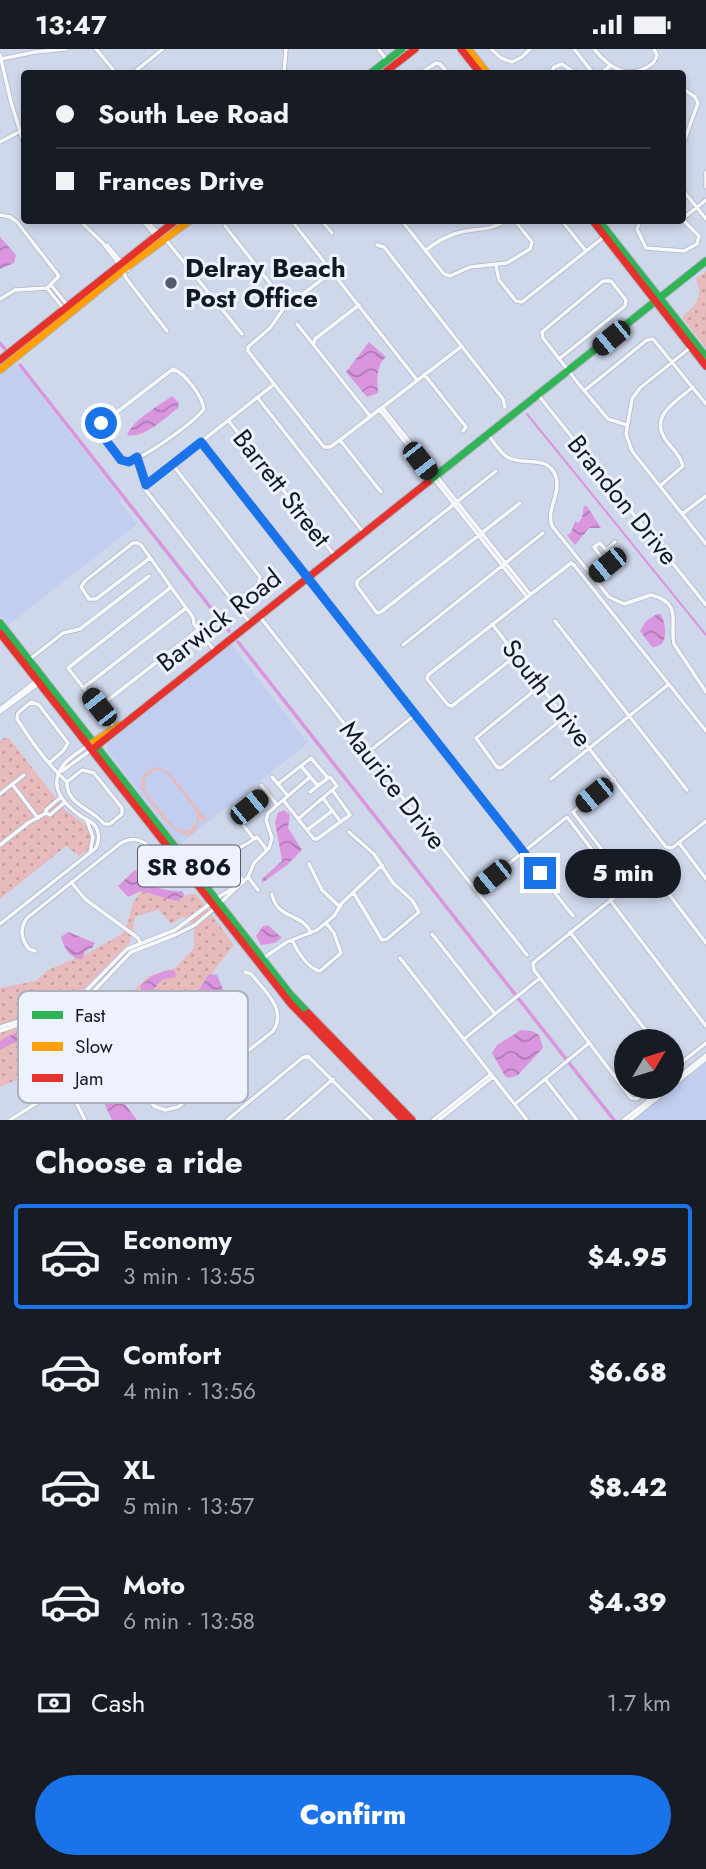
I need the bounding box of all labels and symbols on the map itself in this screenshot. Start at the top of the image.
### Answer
place label: Delray Beach Post Office [185,249,346,317]
marker: Delray Beach Post Office [163,275,179,291]
car [589,317,634,359]
route start [85,407,117,439]
street label: Barrett Street [224,421,341,556]
street label: Brandon Drive [559,427,687,573]
car [399,438,442,484]
car [585,544,630,586]
street label: Barwick Road [149,559,289,681]
street label: South Drive [493,631,601,755]
car [78,684,121,730]
street label: Maurice Drive [331,713,455,857]
car [572,774,617,816]
car [227,786,272,828]
road number: SR 806 [138,845,240,887]
callout: 5 min [564,849,680,897]
car [470,856,515,898]
route end [524,857,556,889]
legend [18,991,248,1103]
text: Fast [75,1002,106,1029]
north arrow [614,1029,684,1099]
text: Slow [75,1033,113,1060]
text: Jam [72,1065,104,1092]

